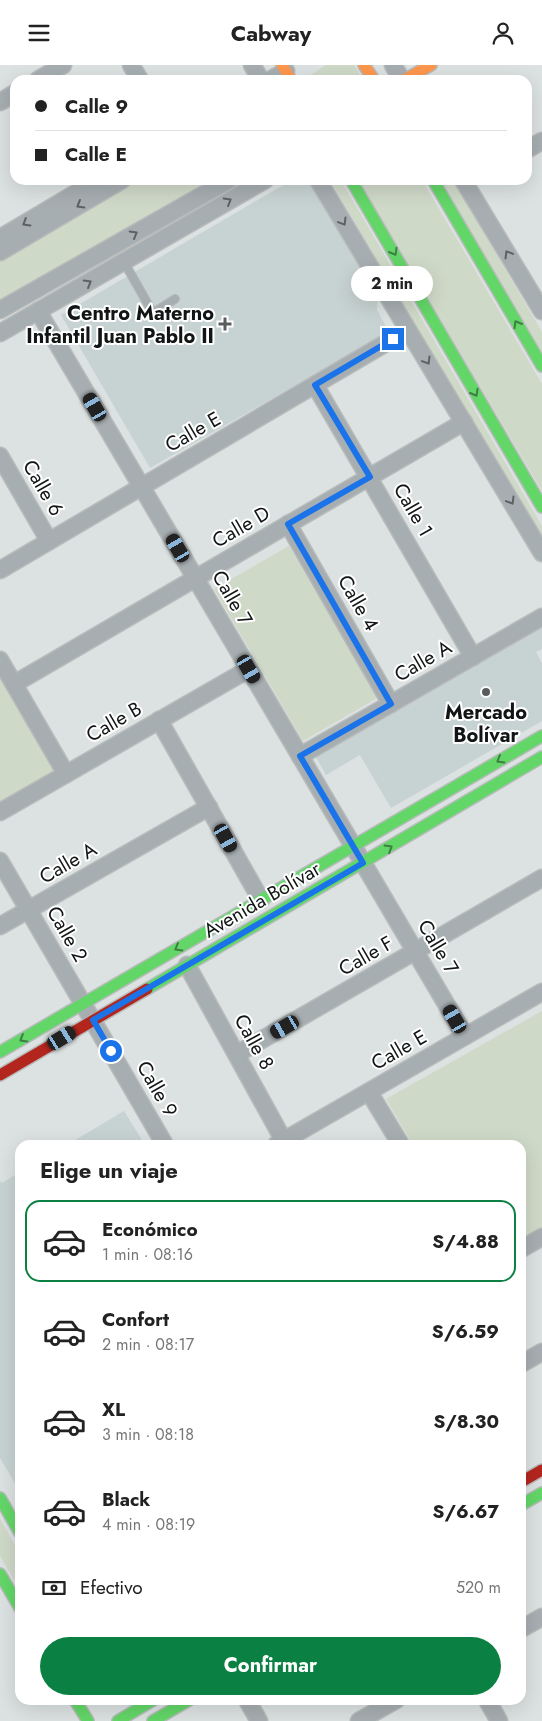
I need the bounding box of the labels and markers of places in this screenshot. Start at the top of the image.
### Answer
place label: Centro Materno Infantil Juan Pablo II [26,299,214,351]
marker: Centro Materno Infantil Juan Pablo II [218,317,232,331]
marker: Mercado Bolívar [480,686,492,698]
place label: Mercado Bolívar [445,698,527,750]

